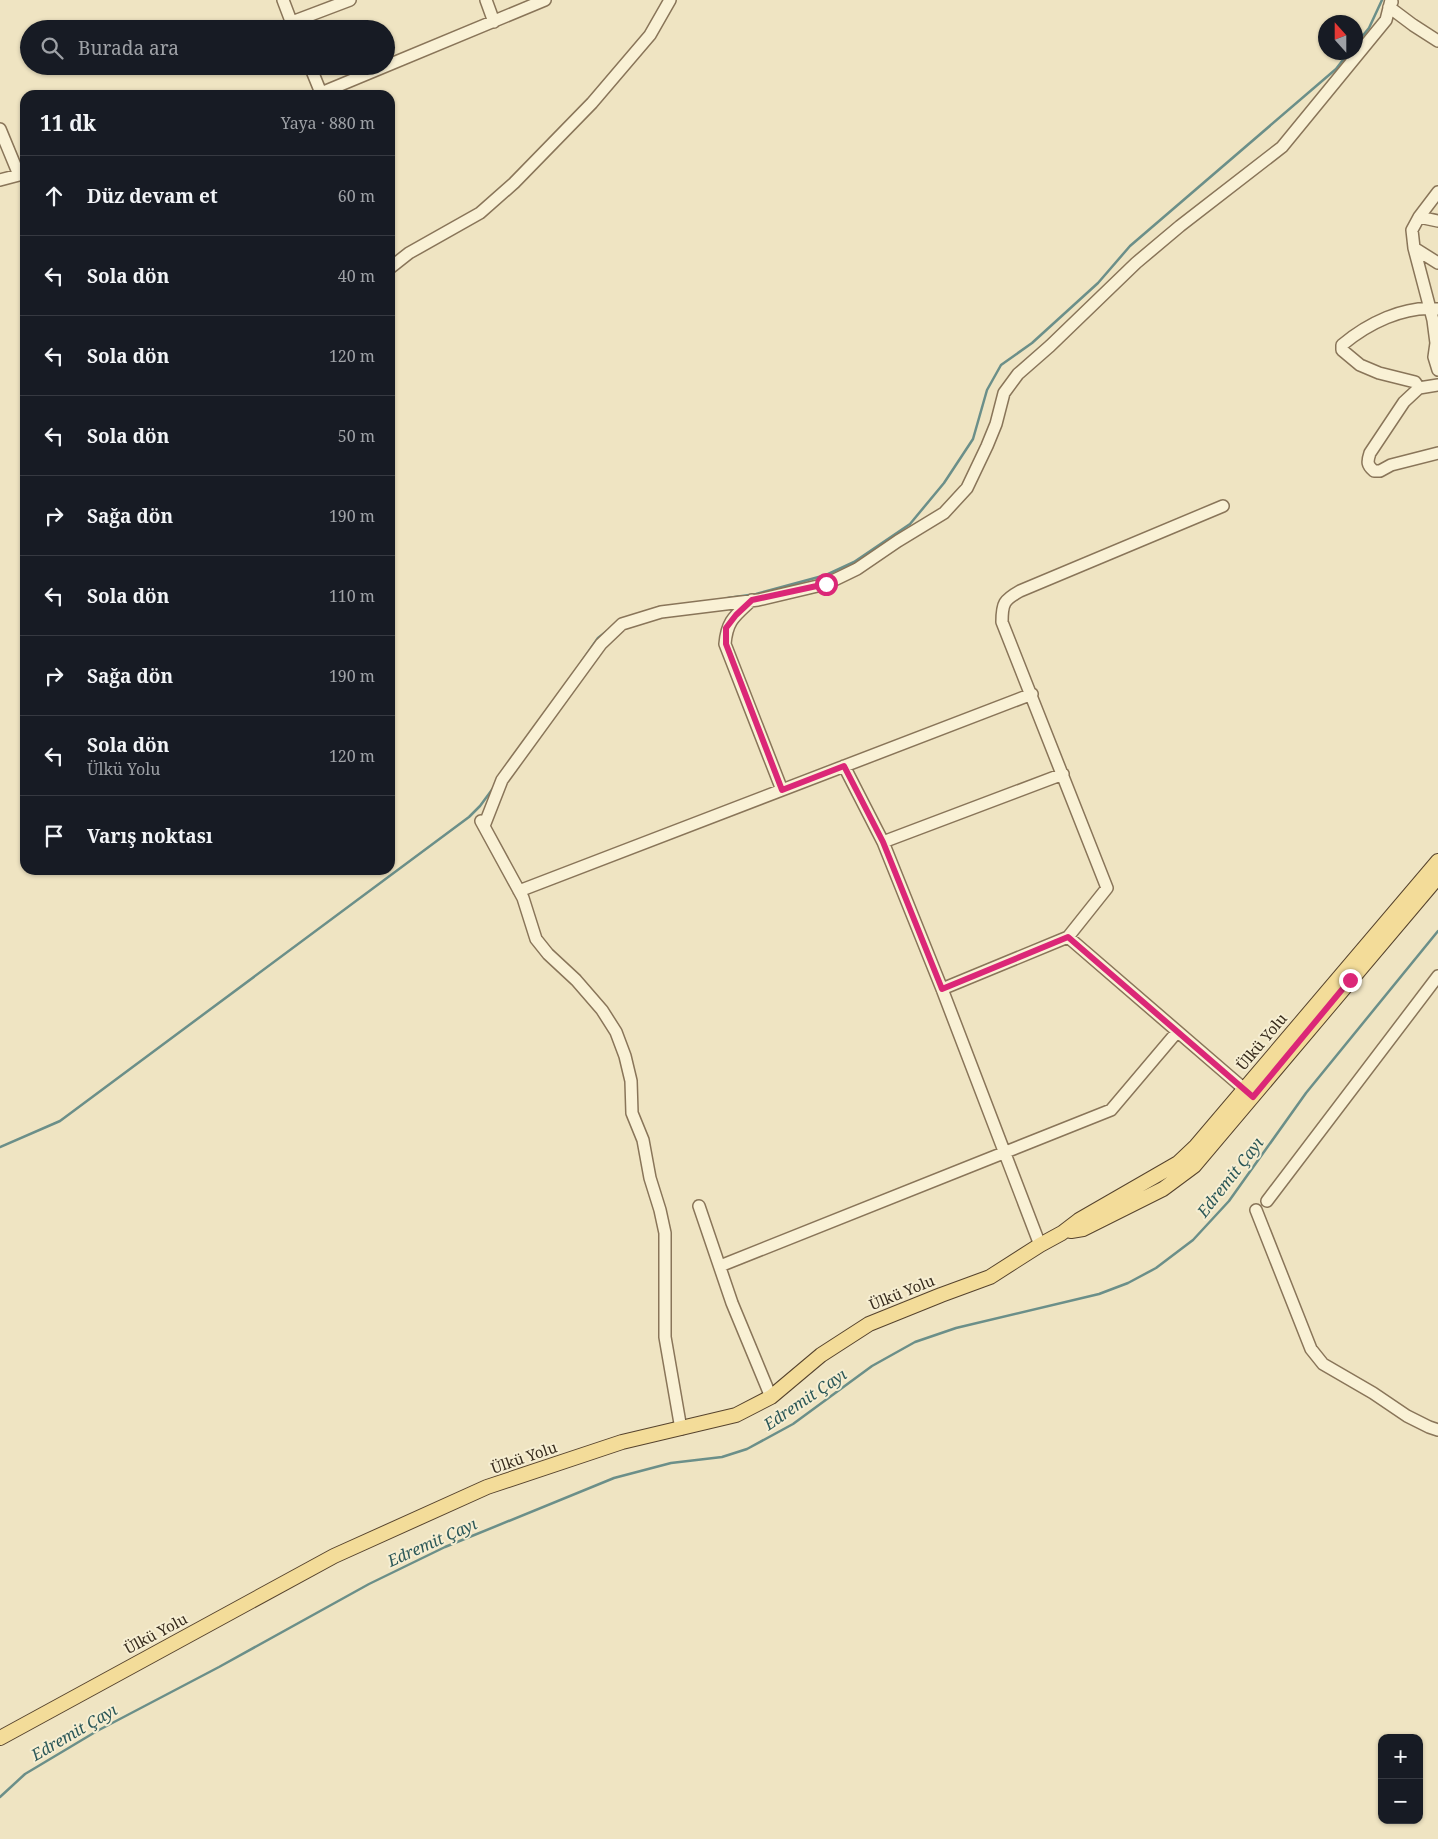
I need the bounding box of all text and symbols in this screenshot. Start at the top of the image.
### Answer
north arrow [1318,15,1363,60]
search box [20,20,395,75]
icon: search [38,34,66,62]
text: Burada ara [78,35,179,61]
text: 11 dk [40,109,96,137]
text: Yaya · 880 m [281,112,375,134]
icon: ahead [40,182,68,210]
text: Düz devam et [87,183,218,209]
text: 60 m [338,185,375,207]
icon: left [40,262,68,290]
text: Sola dön [87,263,169,289]
text: 40 m [338,265,375,287]
icon: left [40,342,68,370]
text: Sola dön [87,343,169,369]
text: 120 m [329,345,375,367]
icon: left [40,422,68,450]
text: Sola dön [87,423,169,449]
text: 50 m [338,425,375,447]
icon: right [40,502,68,530]
text: Sağa dön [87,503,173,529]
text: 190 m [329,505,375,527]
route start [815,573,838,596]
icon: left [40,582,68,610]
text: Sola dön [87,583,169,609]
text: 110 m [329,585,375,607]
icon: right [40,662,68,690]
text: Sağa dön [87,663,173,689]
text: 190 m [329,665,375,687]
text: Sola dön [87,732,169,758]
icon: left [40,742,68,770]
text: 120 m [329,745,375,767]
text: Ülkü Yolu [87,758,160,780]
icon: arrive [40,822,68,850]
text: Varış noktası [87,823,213,849]
route end [1339,969,1362,992]
street label: Ülkü Yolu [1231,1008,1291,1074]
water label: Edremit Çayı [1191,1132,1268,1222]
street label: Ülkü Yolu [866,1270,938,1314]
water label: Edremit Çayı [758,1363,851,1435]
street label: Ülkü Yolu [488,1436,560,1478]
water label: Edremit Çayı [383,1512,480,1572]
street label: Ülkü Yolu [120,1608,191,1658]
water label: Edremit Çayı [26,1698,121,1766]
map controls [1378,1734,1423,1824]
button: + [1378,1734,1423,1779]
button: − [1378,1779,1423,1824]

